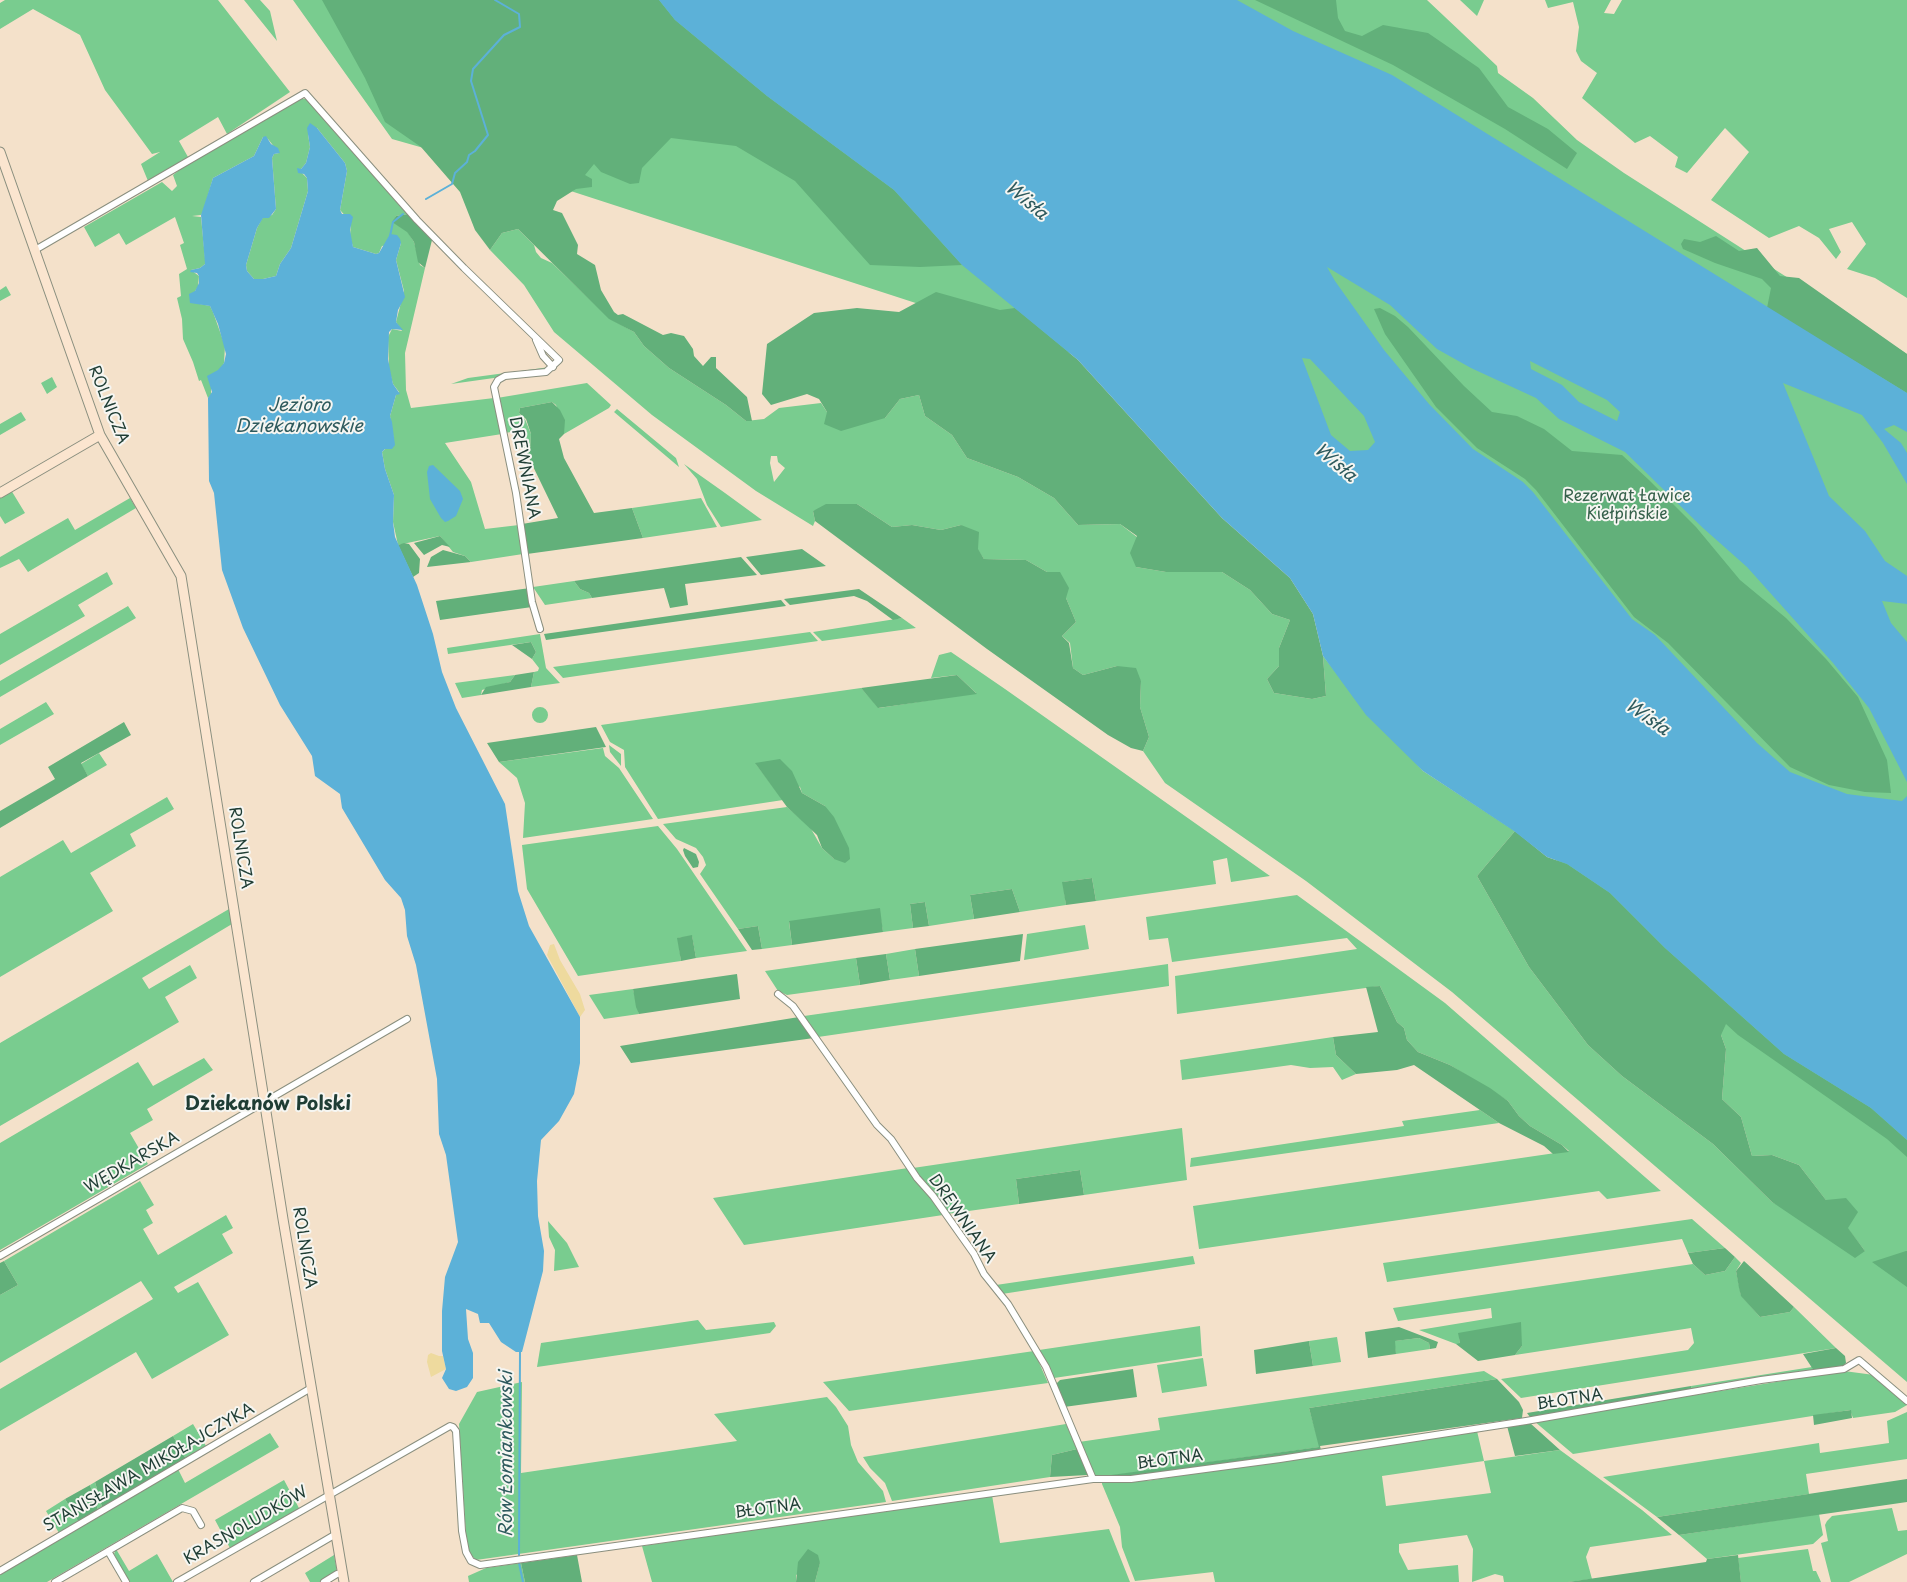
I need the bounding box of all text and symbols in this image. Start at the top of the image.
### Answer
water label: Wisła [1000,177,1052,225]
street label: ROLNICZA [84,363,132,447]
water label: Jezioro Dziekanowskie [235,395,363,438]
street label: DREWNIANA [505,415,543,521]
water label: Wisła [1309,439,1361,487]
park label: Rezerwat Ławice Kiełpińskie [1563,487,1691,525]
water label: Wisła [1621,695,1673,741]
street label: ROLNICZA [224,806,256,890]
district label: Dziekanów Polski [185,1094,351,1116]
street label: WĘDKARSKA [81,1128,183,1198]
street label: DREWNIANA [924,1171,1000,1267]
street label: ROLNICZA [288,1206,320,1290]
water label: Rów Łomiankowski [496,1371,518,1537]
street label: BŁOTNA [1536,1385,1604,1415]
street label: STANISŁAWA MIKOŁAJCZYKA [40,1400,258,1536]
street label: BŁOTNA [1136,1446,1204,1474]
street label: KRASNOLUDKÓW [181,1483,311,1569]
street label: BŁOTNA [734,1495,802,1523]

